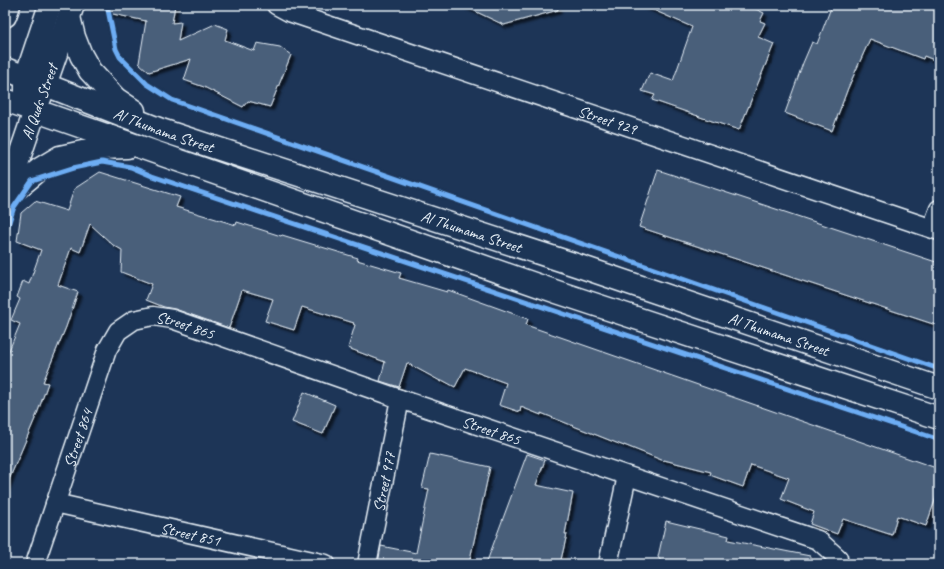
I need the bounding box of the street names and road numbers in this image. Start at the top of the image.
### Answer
street label: Al Quds Street [17,59,63,142]
street label: Street 929 [576,101,641,140]
street label: Al Thumama Street [111,103,217,158]
street label: Al Thumama Street [418,206,526,258]
street label: Street 865 [154,308,218,344]
street label: Al Thumama Street [726,308,833,361]
street label: Street 864 [59,405,98,470]
street label: Street 865 [459,412,524,450]
street label: Street 977 [369,449,400,513]
street label: Street 851 [159,518,223,551]

